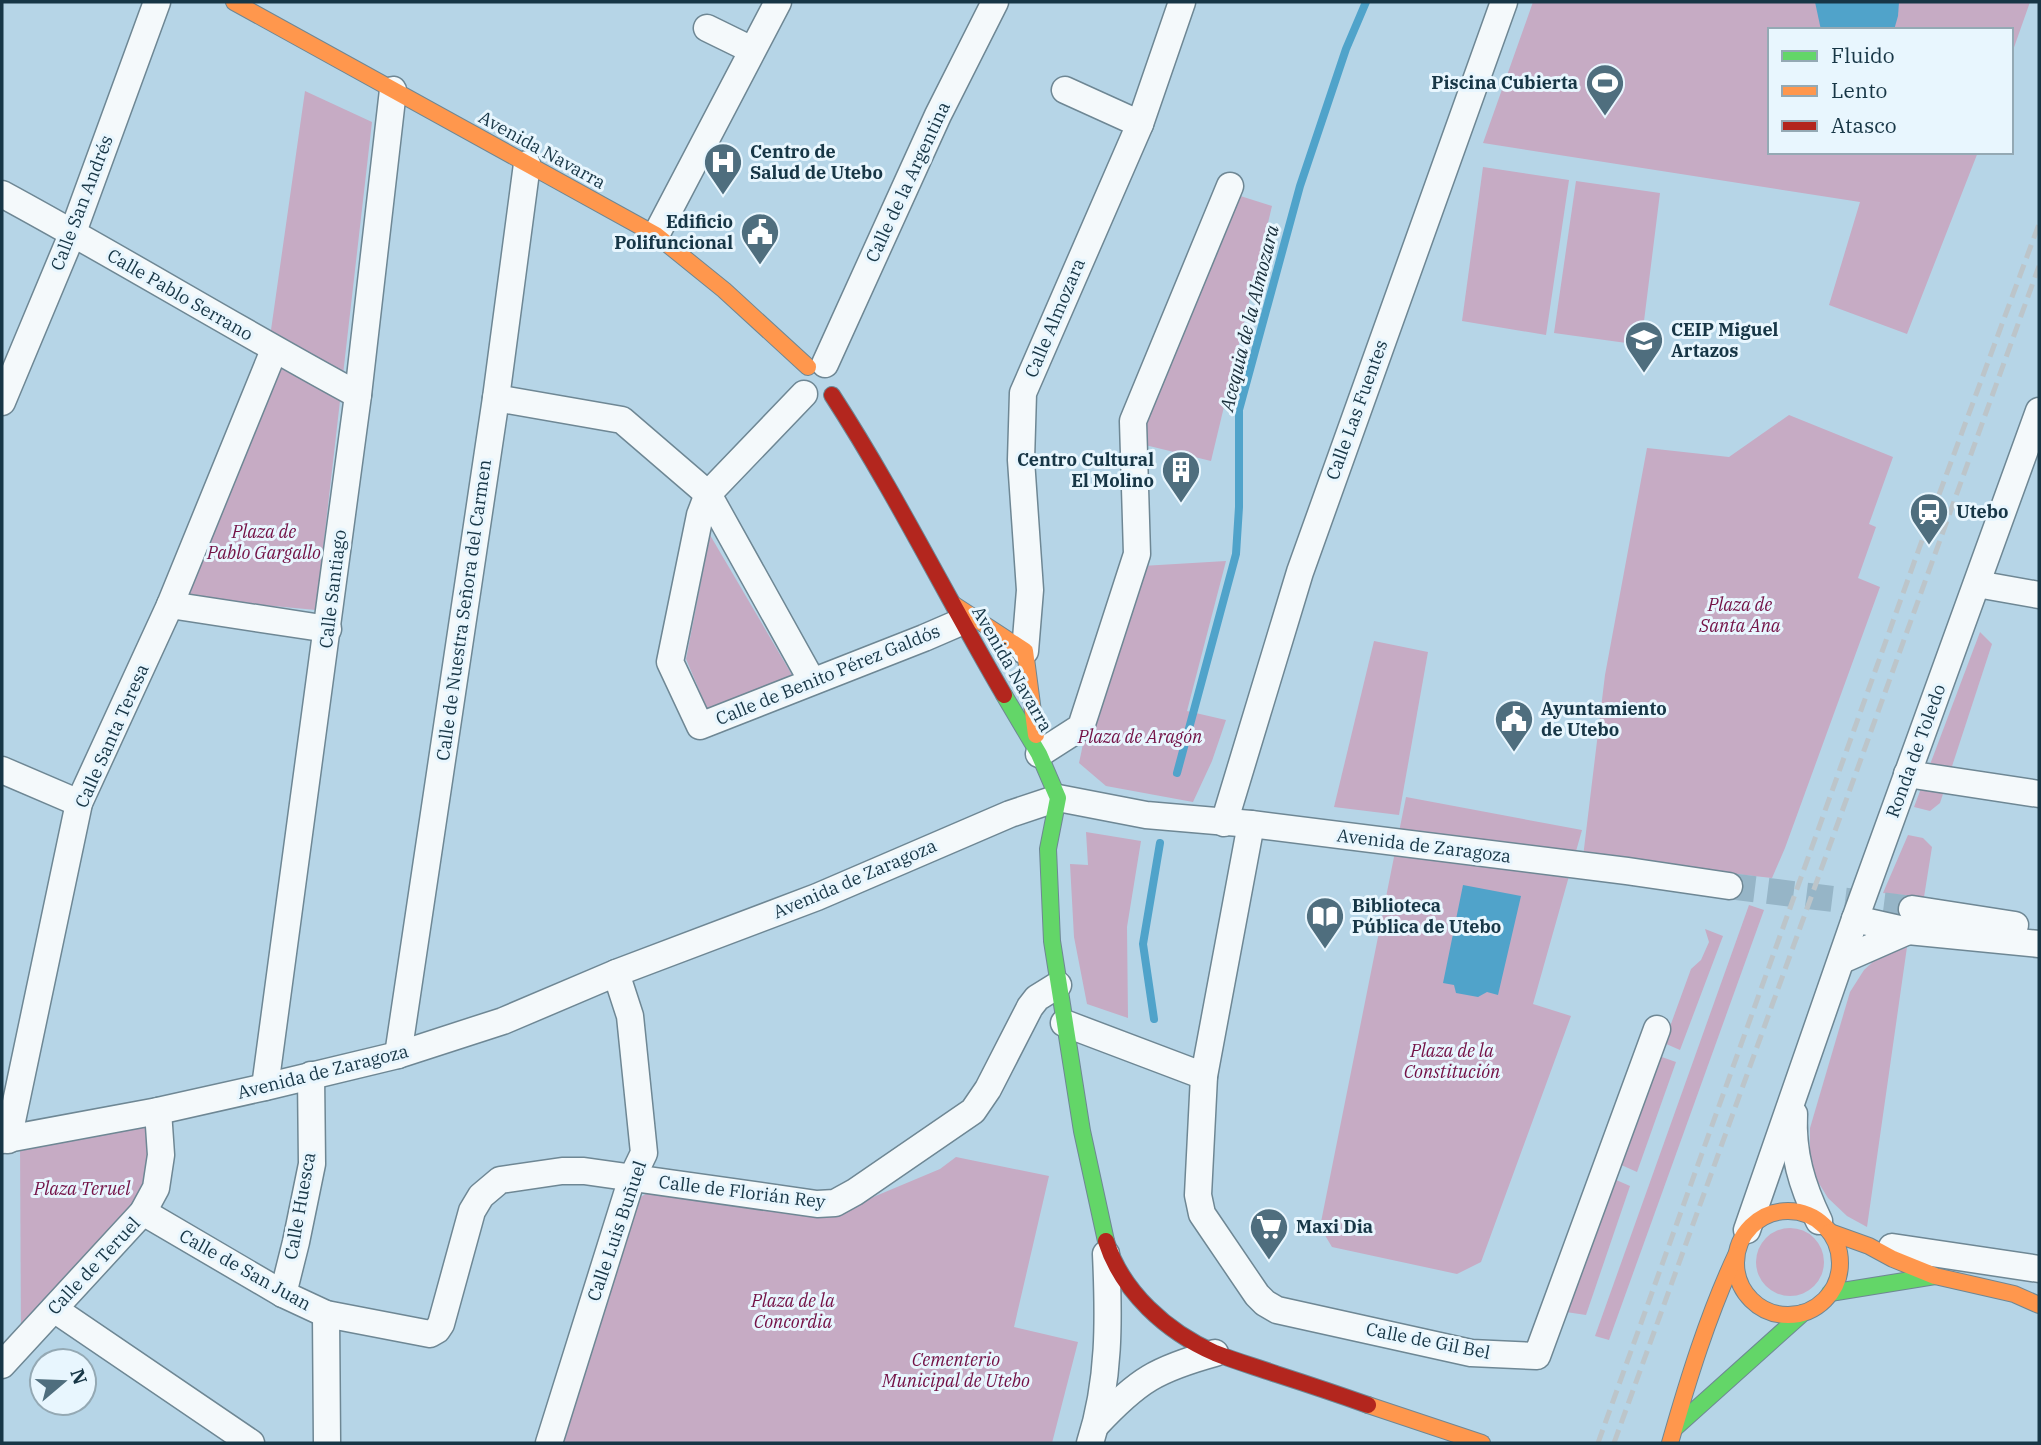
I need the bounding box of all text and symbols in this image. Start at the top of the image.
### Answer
legend [1768,28,2013,154]
text: Fluido [1831,41,1895,69]
sports icon: Piscina Cubierta [1584,62,1626,117]
place label: Piscina Cubierta [1431,71,1578,94]
text: Lento [1831,76,1887,104]
street label: Calle de la Argentina [860,98,955,266]
street label: Avenida Navarra [475,105,610,194]
text: Atasco [1831,111,1897,139]
street label: Calle San Andrés [45,132,118,274]
place label: Centro de Salud de Utebo [750,140,883,184]
hospital icon: Centro de Salud de Utebo [702,141,744,196]
place label: Edificio Polifuncional [614,210,733,254]
public building icon: Edificio Polifuncional [739,211,781,266]
water label: Acequia de la Almozara [1214,222,1284,415]
street label: Calle Pablo Serrano [103,243,257,346]
street label: Calle Almozara [1019,255,1090,381]
place label: CEIP Miguel Artazos [1671,318,1779,362]
school or university icon: CEIP Miguel Artazos [1623,319,1665,374]
street label: Calle Las Fuentes [1321,337,1393,483]
place label: Centro Cultural El Molino [1017,448,1154,492]
building icon: Centro Cultural El Molino [1160,449,1202,504]
street label: Calle de Nuestra Señora del Carmen [431,458,496,762]
station icon: Utebo [1908,491,1950,546]
place label: Utebo [1956,500,2009,523]
park label: Plaza de Pablo Gargallo [206,520,321,564]
street label: Calle Santiago [314,528,351,650]
park label: Plaza de Santa Ana [1698,593,1781,637]
street label: Avenida Navarra [967,602,1058,736]
street label: Calle de Benito Pérez Galdós [712,619,943,730]
street label: Calle Santa Teresa [70,660,154,811]
street label: Ronda de Toledo [1881,681,1950,821]
place label: Ayuntamiento de Utebo [1541,697,1667,741]
public building icon: Ayuntamiento de Utebo [1493,698,1535,753]
park label: Plaza de Aragón [1077,725,1203,748]
street label: Avenida de Zaragoza [1336,823,1513,868]
street label: Avenida de Zaragoza [770,834,940,923]
place label: Biblioteca Pública de Utebo [1352,894,1501,938]
library icon: Biblioteca Pública de Utebo [1304,895,1346,950]
street label: Avenida de Zaragoza [235,1039,411,1104]
park label: Plaza de la Constitución [1404,1039,1501,1083]
street label: Calle Huesca [279,1150,320,1261]
street label: Calle Luis Buñuel [582,1158,651,1304]
street label: Calle de Florián Rey [657,1170,827,1213]
park label: Plaza Teruel [33,1177,131,1200]
supermarket icon: Maxi Dia [1248,1206,1290,1261]
street label: Calle de Teruel [42,1212,145,1320]
place label: Maxi Dia [1296,1215,1373,1238]
street label: Calle de San Juan [175,1224,315,1315]
park label: Plaza de la Concordia [750,1289,835,1333]
street label: Calle de Gil Bel [1364,1317,1492,1364]
north arrow [28,1347,98,1417]
park label: Cementerio Municipal de Utebo [881,1348,1030,1392]
text: N [65,1365,93,1387]

